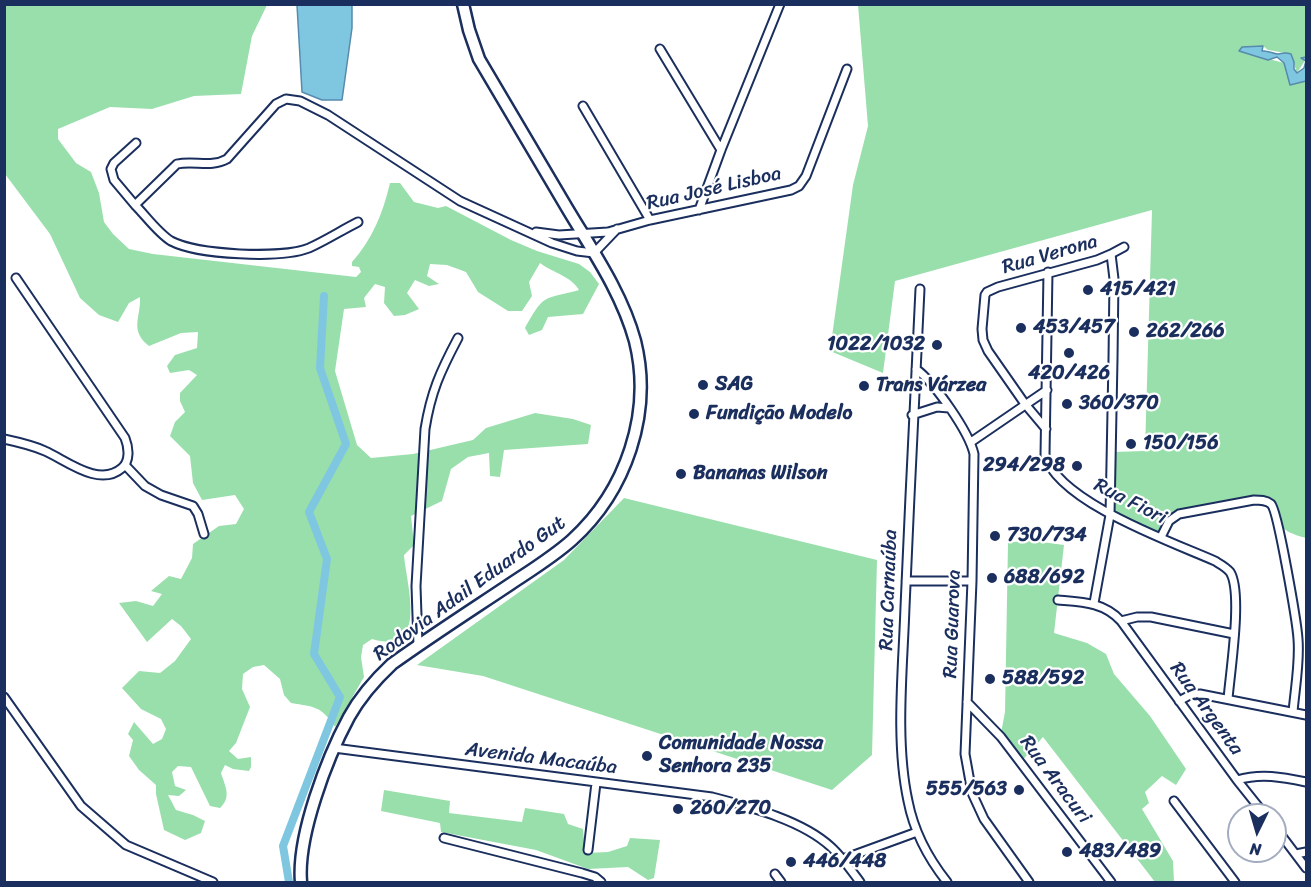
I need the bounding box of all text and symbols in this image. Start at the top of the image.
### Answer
street label: Rua José Lisboa [644,162,784,216]
street label: Rua Verona [1000,230,1100,280]
place label: 415/421 [1100,278,1176,302]
marker: 415/421 [1081,283,1095,297]
place label: 453/457 [1033,316,1115,340]
place label: 262/266 [1146,320,1225,344]
marker: 453/457 [1014,321,1028,335]
marker: 262/266 [1127,325,1141,339]
place label: 1022/1032 [827,333,925,357]
marker: 1022/1032 [930,338,944,352]
marker: 420/426 [1062,346,1076,360]
place label: 420/426 [1028,362,1110,386]
place label: SAG [715,373,753,397]
place label: Trans Várzea [876,374,986,398]
marker: SAG [696,378,710,392]
marker: Trans Várzea [857,379,871,393]
place label: 360/370 [1079,392,1159,416]
marker: 360/370 [1060,397,1074,411]
place label: Fundição Modelo [706,402,852,426]
marker: Fundição Modelo [687,407,701,421]
place label: 150/156 [1143,432,1219,456]
marker: 150/156 [1124,437,1138,451]
place label: 294/298 [983,454,1065,478]
marker: 294/298 [1070,459,1084,473]
place label: Bananas Wilson [693,462,828,486]
marker: Bananas Wilson [674,467,688,481]
street label: Rua Fiori [1090,474,1170,530]
street label: Rodovia Adail Eduardo Gut [369,511,571,667]
place label: 730/734 [1007,524,1087,548]
street label: Rua Carnaúba [875,529,903,651]
marker: 730/734 [988,529,1002,543]
place label: 688/692 [1004,566,1085,590]
street label: Rua Guarova [939,569,967,679]
marker: 688/692 [985,571,999,585]
street label: Rua Argenta [1164,658,1248,760]
place label: 588/592 [1002,667,1084,691]
marker: 588/592 [983,672,997,686]
street label: Rua Aracuri [1014,731,1096,829]
place label: Comunidade Nossa Senhora 235 [659,732,823,779]
street label: Avenida Macaúba [464,738,618,780]
marker: Comunidade Nossa Senhora 235 [640,749,654,763]
place label: 555/563 [926,778,1007,802]
marker: 555/563 [1012,783,1026,797]
place label: 260/270 [690,797,771,821]
marker: 260/270 [671,802,685,816]
north arrow [1227,803,1287,863]
text: N [1249,835,1262,864]
place label: 483/489 [1079,840,1161,864]
marker: 483/489 [1060,845,1074,859]
place label: 446/448 [803,850,886,874]
marker: 446/448 [784,855,798,869]

